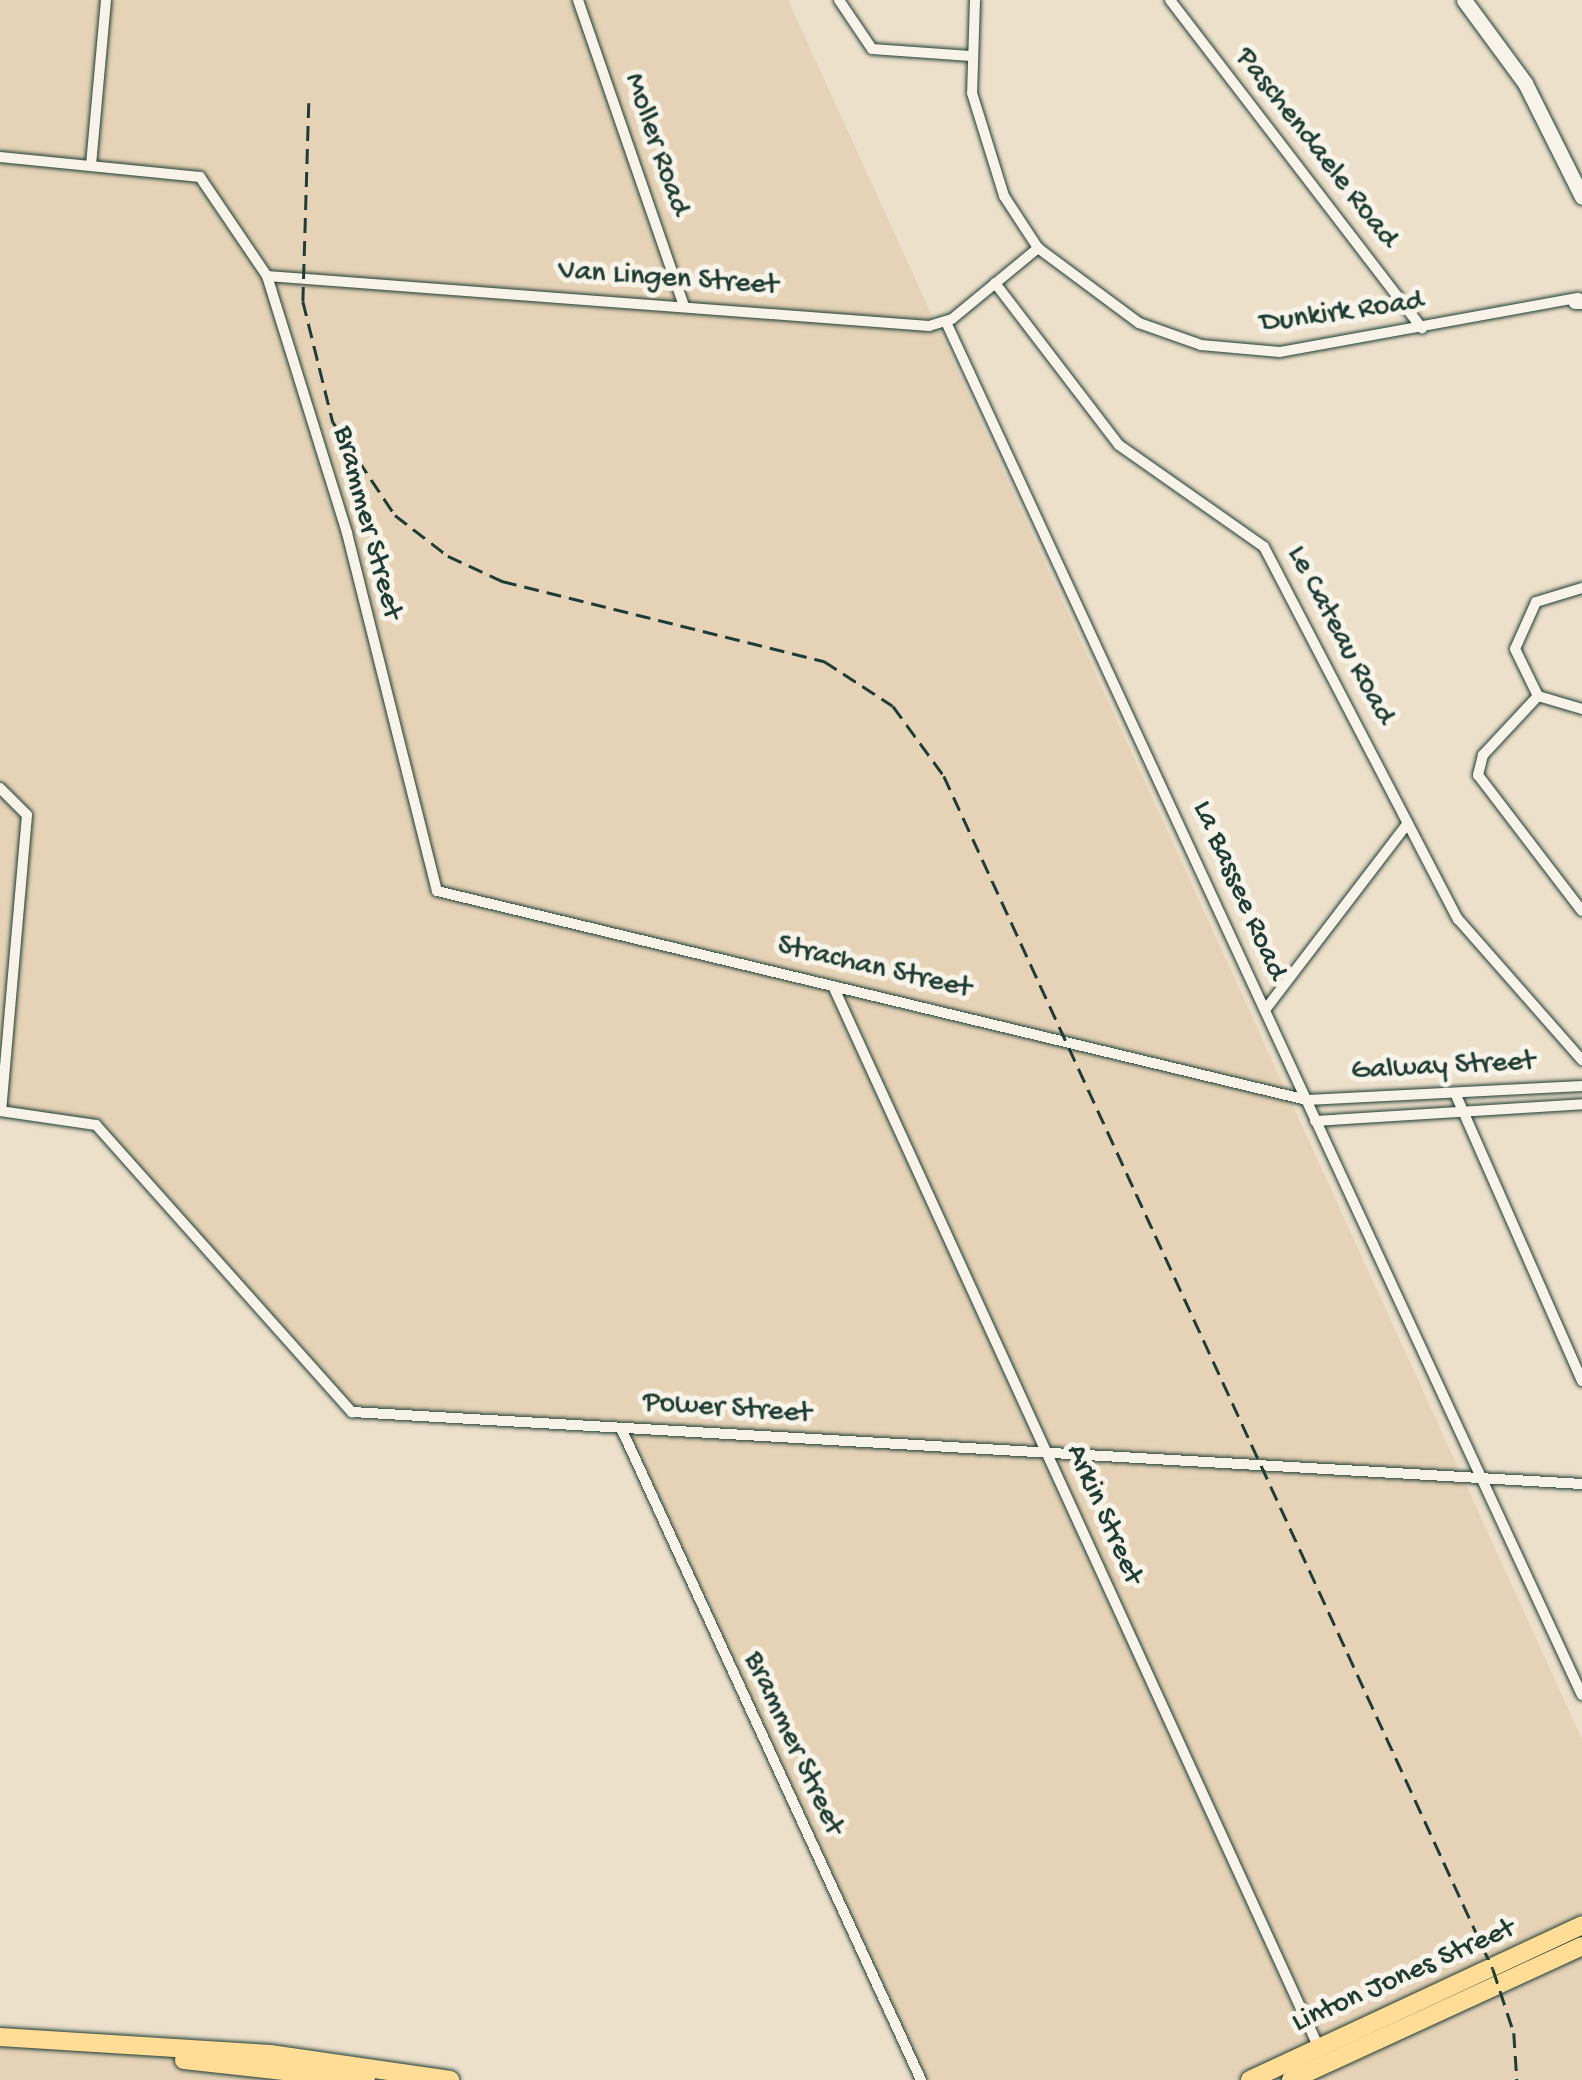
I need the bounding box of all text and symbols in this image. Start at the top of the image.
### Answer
street label: Paschendaele Road [1225,41,1405,257]
street label: Moller Road [614,69,696,221]
street label: Van Lingen Street [557,254,779,306]
street label: Dunkirk Road [1258,285,1426,343]
street label: Brammer Street [323,423,409,623]
street label: Le Cateau Road [1277,540,1401,732]
street label: La Bassee Road [1182,796,1294,986]
street label: Strachan Street [774,929,974,1009]
street label: Galway Street [1350,1045,1536,1091]
street label: Power Street [642,1386,812,1434]
street label: Arkin Street [1056,1439,1150,1591]
street label: Brammer Street [734,1646,850,1842]
street label: Linton Jones Street [1287,1912,1521,2042]

